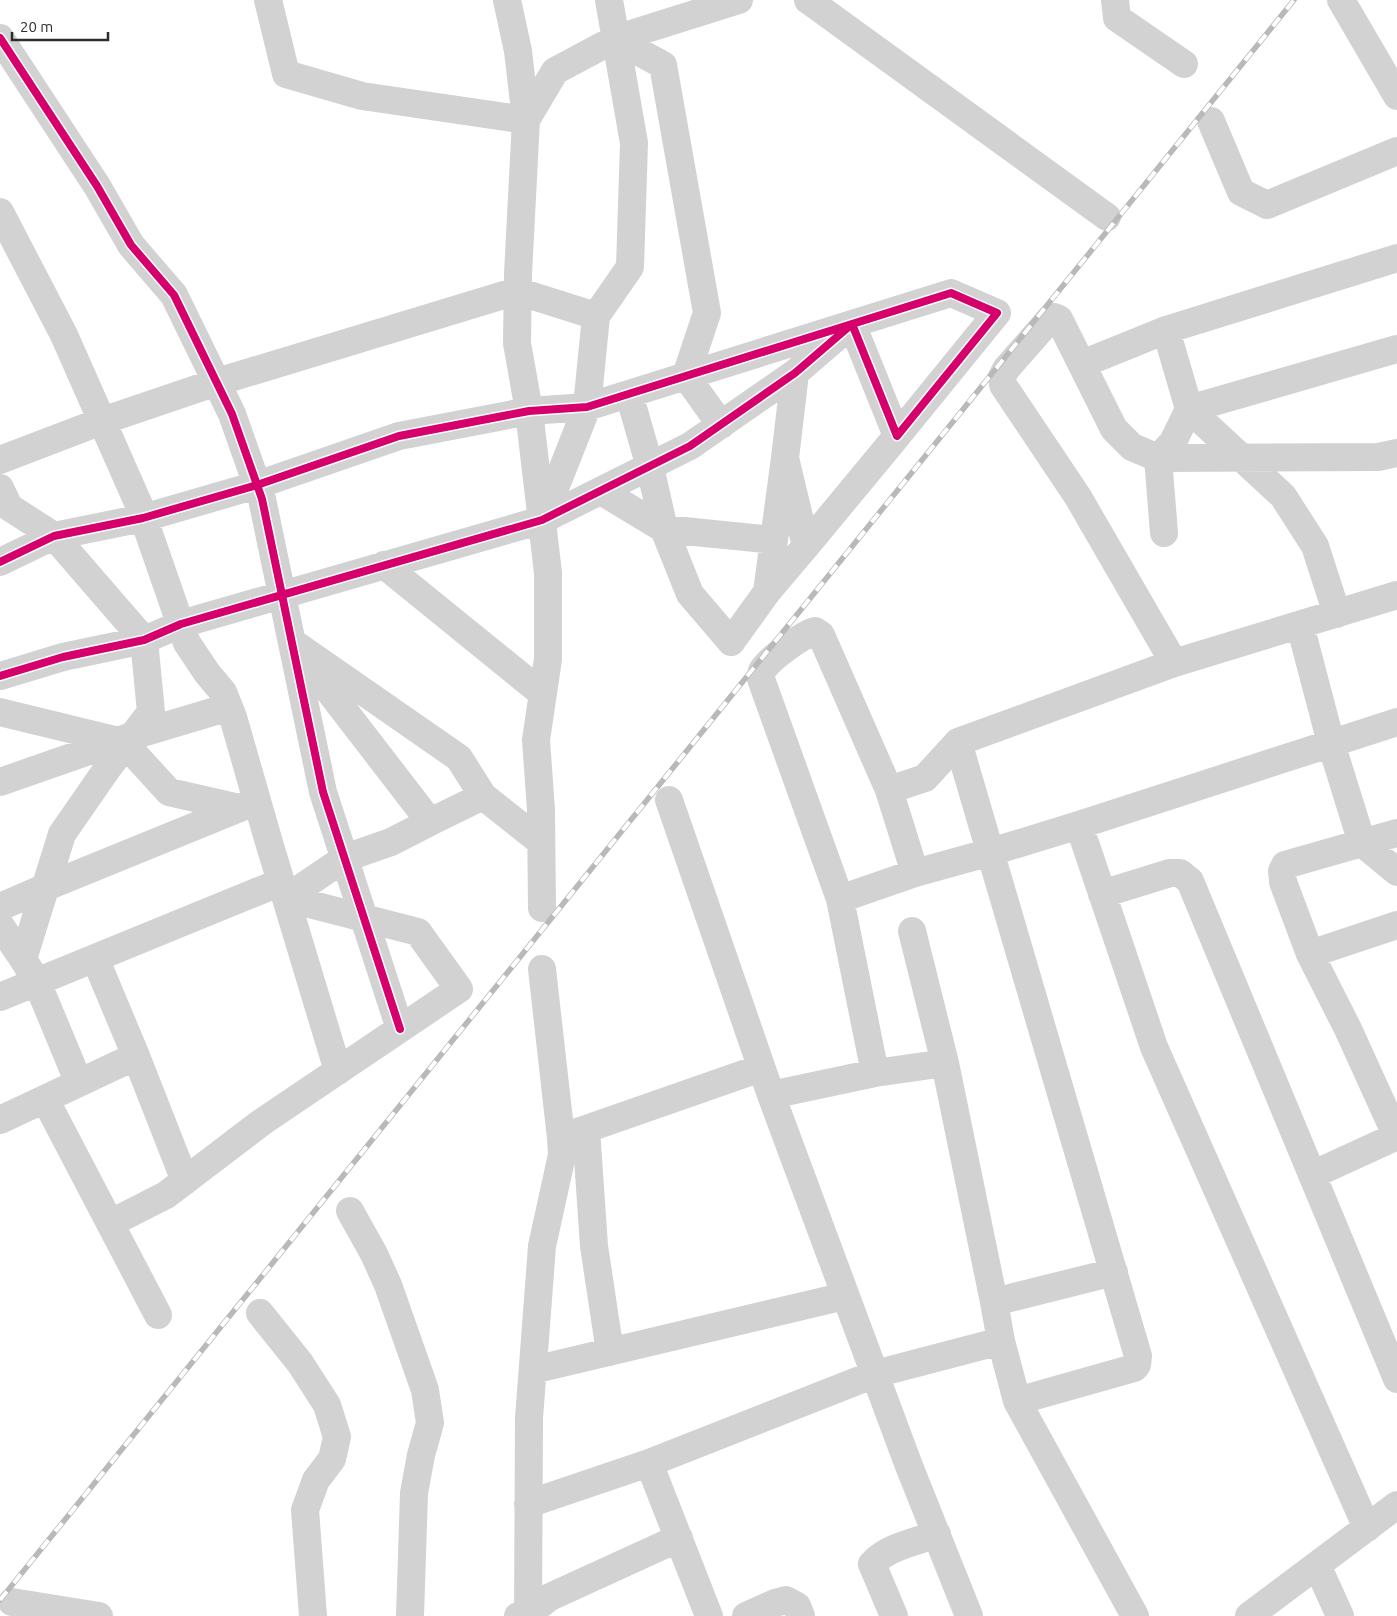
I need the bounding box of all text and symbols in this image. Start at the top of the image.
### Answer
scale bar [12,10,109,42]
text: 20 m [20,18,53,35]

